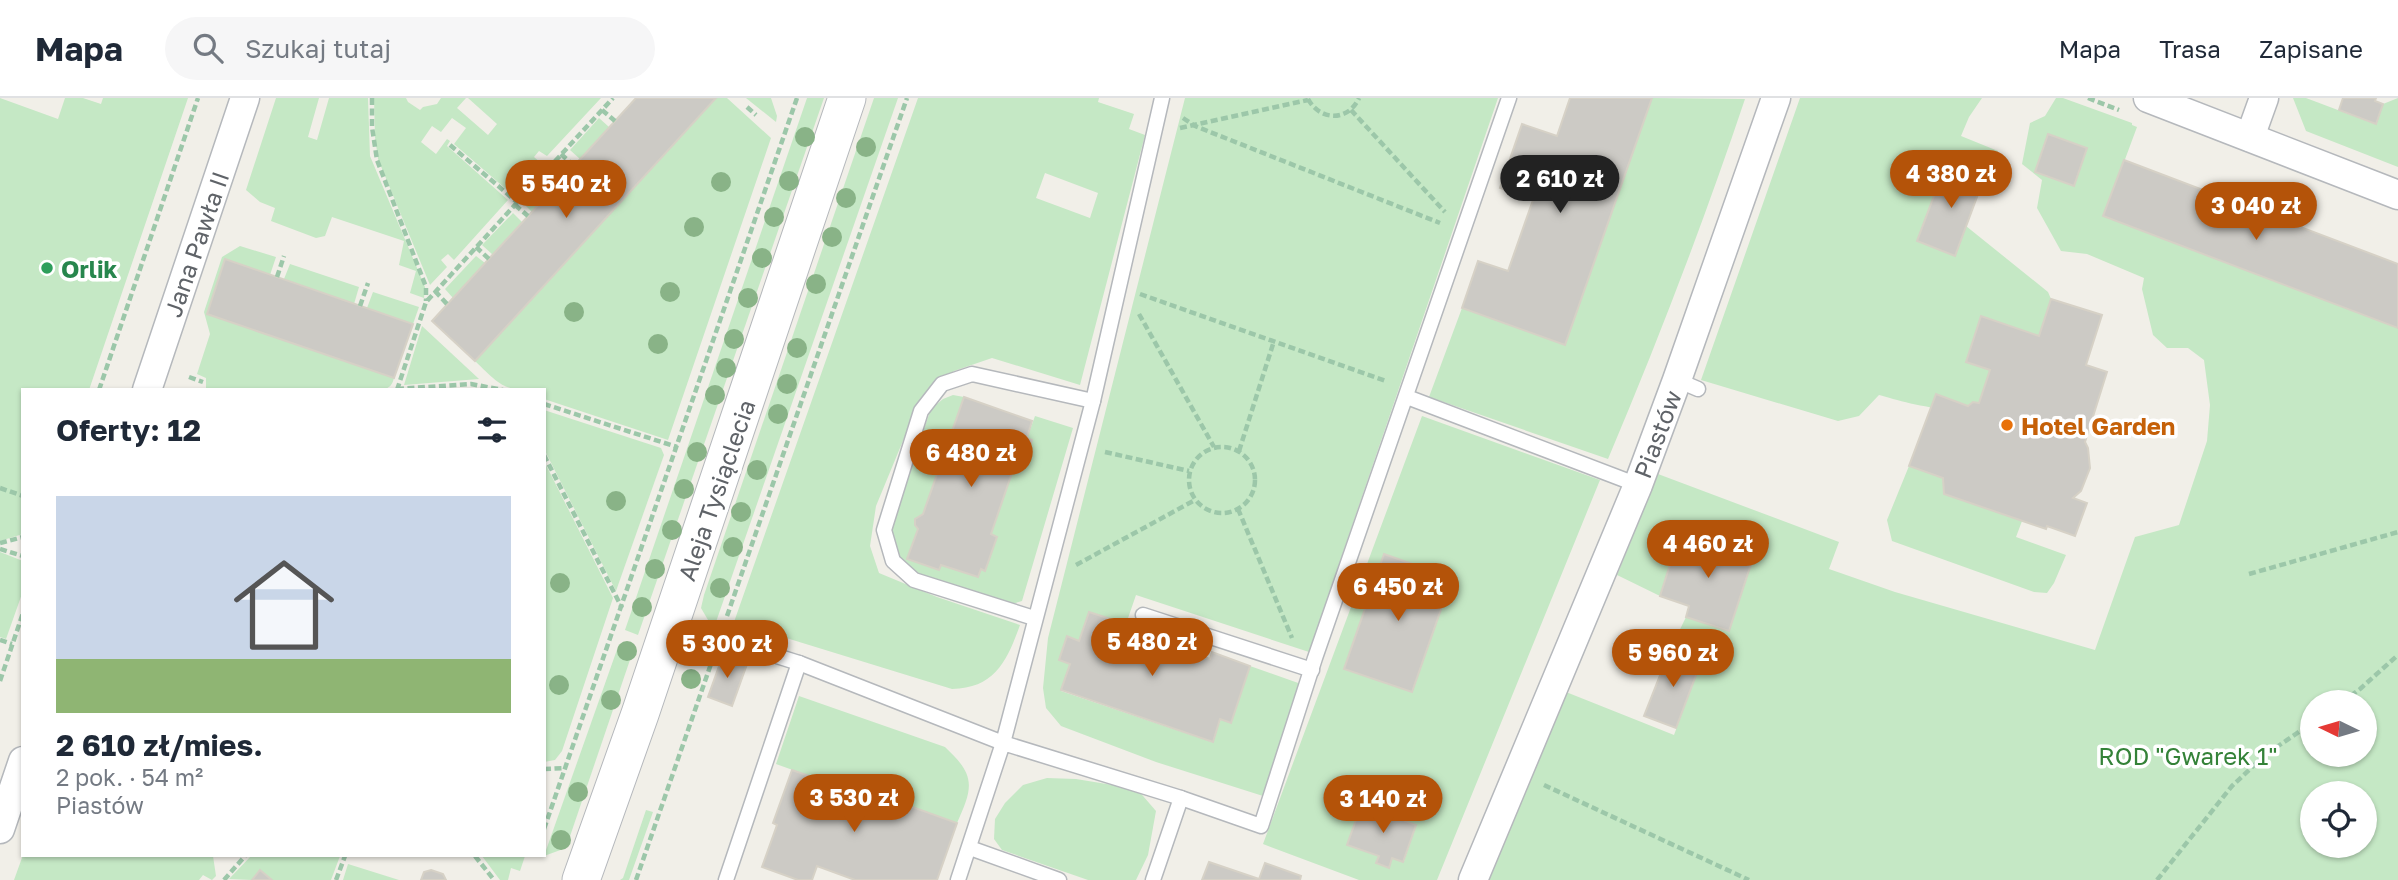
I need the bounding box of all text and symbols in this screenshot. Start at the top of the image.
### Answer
search box [165,17,655,80]
text: Mapa [35,29,123,68]
icon: search [189,29,227,67]
text: Szukaj tutaj [245,33,391,64]
text: Mapa [2059,34,2121,63]
text: Trasa [2159,34,2221,63]
text: Zapisane [2259,34,2363,63]
pin: 4 380 zł [1879,150,2023,210]
pin: 2 610 zł [1488,156,1632,215]
text: 4 380 zł [1906,159,1996,187]
pin: 5 540 zł [494,160,638,220]
text: 2 610 zł [1516,164,1604,192]
street label: Jana Pawła II [158,167,234,321]
text: 5 540 zł [521,169,611,197]
pin: 3 040 zł [2184,183,2328,242]
text: 3 040 zł [2211,191,2301,219]
place label: Orlik [61,254,117,283]
marker: Orlik [39,260,55,276]
street label: Piastów [1627,386,1687,482]
street label: Aleja Tysiąclecia [671,396,761,584]
icon: filters [473,411,511,449]
place label: Hotel Garden [2021,411,2175,440]
text: Oferty: 12 [56,412,201,448]
marker: Hotel Garden [1999,417,2015,433]
pin: 6 480 zł [899,430,1043,489]
text: 6 480 zł [926,438,1016,466]
pin: 4 460 zł [1636,520,1780,580]
text: 4 460 zł [1663,529,1753,557]
icon: home [221,542,347,668]
pin: 6 450 zł [1326,564,1470,623]
text: 6 450 zł [1353,572,1443,600]
pin: 5 480 zł [1080,618,1224,678]
pin: 5 300 zł [655,620,799,680]
text: 5 480 zł [1107,627,1197,655]
text: 5 300 zł [682,629,772,657]
pin: 5 960 zł [1601,630,1745,689]
text: 5 960 zł [1628,638,1718,666]
north arrow [2300,690,2376,766]
map controls [2300,690,2377,858]
text: 2 610 zł/mies. [56,727,263,763]
park label: ROD "Gwarek 1" [2098,741,2278,770]
text: 2 pok. · 54 m² [56,763,203,791]
pin: 3 530 zł [782,774,926,834]
pin: 3 140 zł [1311,776,1455,835]
button: locate [2300,781,2377,858]
text: 3 530 zł [810,783,898,811]
text: 3 140 zł [1339,784,1427,812]
text: Piastów [56,791,144,819]

